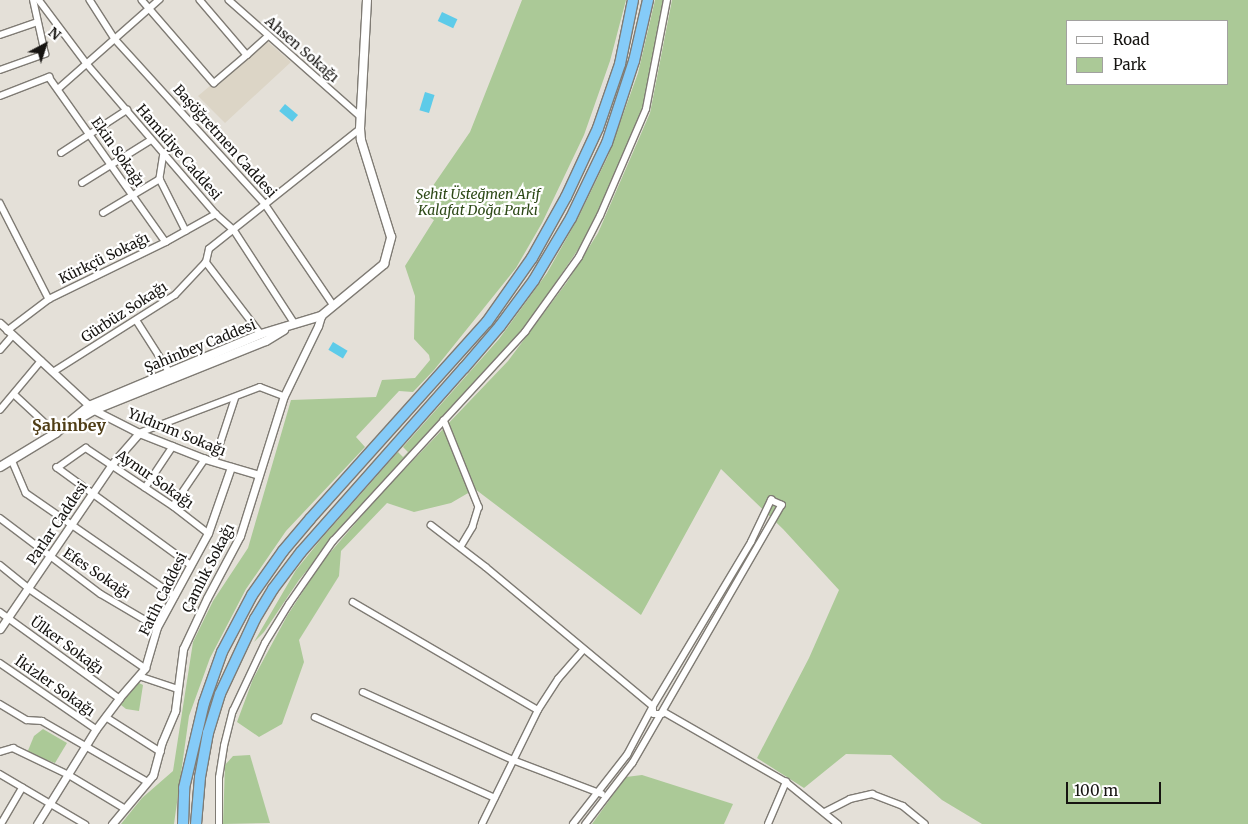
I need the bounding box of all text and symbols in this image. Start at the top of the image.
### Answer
street label: Ahsen Sokağı [262,12,342,86]
north arrow [20,20,70,70]
legend [1066,20,1228,85]
text: N [45,23,65,44]
text: Road [1113,30,1149,49]
text: Park [1113,55,1146,74]
street label: Başöğretmen Caddesi [170,81,280,201]
street label: Hamidiye Caddesi [133,101,225,203]
street label: Ekin Sokağı [88,114,148,190]
park label: Şehit Üsteğmen Arif Kalafat Doğa Parkı [416,186,540,218]
street label: Kürkçü Sokağı [56,229,152,287]
street label: Gürbüz Sokağı [78,278,170,346]
street label: Şahinbey Caddesi [142,316,258,376]
street label: Yıldırım Sokağı [126,405,228,459]
district label: Şahinbey [32,415,106,435]
street label: Aynur Sokağı [113,446,197,512]
street label: Parlar Caddesi [23,478,91,568]
street label: Çamlık Sokağı [178,521,238,615]
street label: Efes Sokağı [60,544,134,602]
street label: Fatih Caddesi [136,550,190,638]
street label: Ülker Sokağı [27,613,107,677]
street label: İkizler Sokağı [12,652,98,720]
scale bar [1068,772,1163,804]
text: 100 m [1074,781,1118,800]

